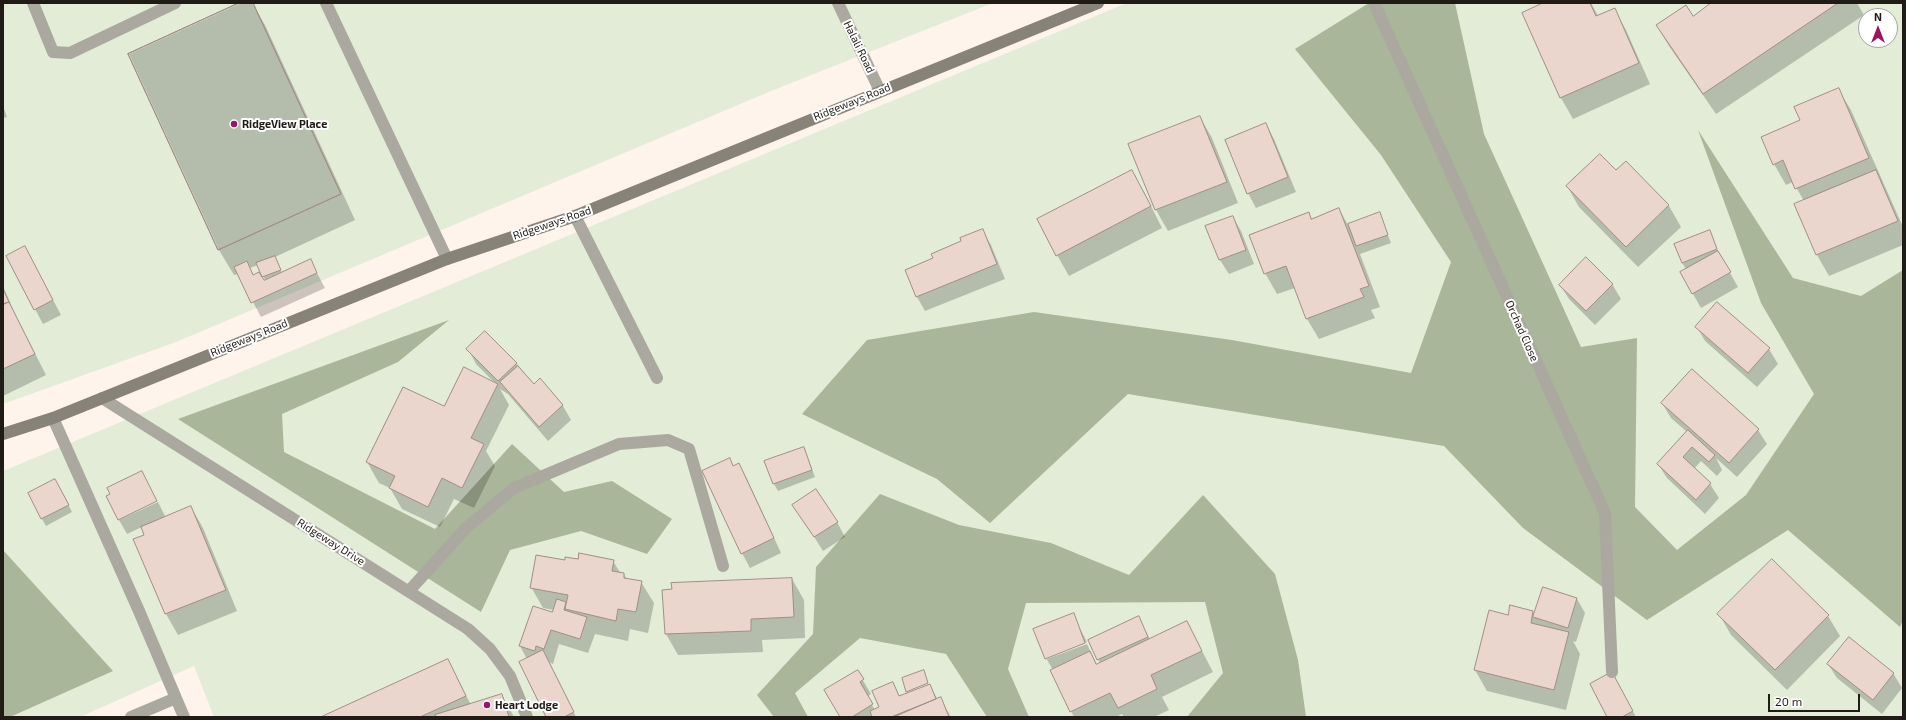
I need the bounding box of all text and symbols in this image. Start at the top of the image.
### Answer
north arrow [1858,8,1898,48]
text: N [1874,10,1882,23]
street label: Halali Road [841,19,877,75]
street label: Ridgeways Road [811,81,893,123]
place label: RidgeView Place [242,117,327,131]
marker: RidgeView Place [229,119,239,129]
street label: Ridgeways Road [511,203,593,243]
street label: Orchad Close [1503,298,1541,364]
street label: Ridgeways Road [208,317,290,359]
street label: Ridgeway Drive [295,516,367,568]
scale bar [1770,686,1862,712]
text: 20 m [1775,694,1802,708]
place label: Heart Lodge [495,698,558,712]
marker: Heart Lodge [482,700,492,710]

